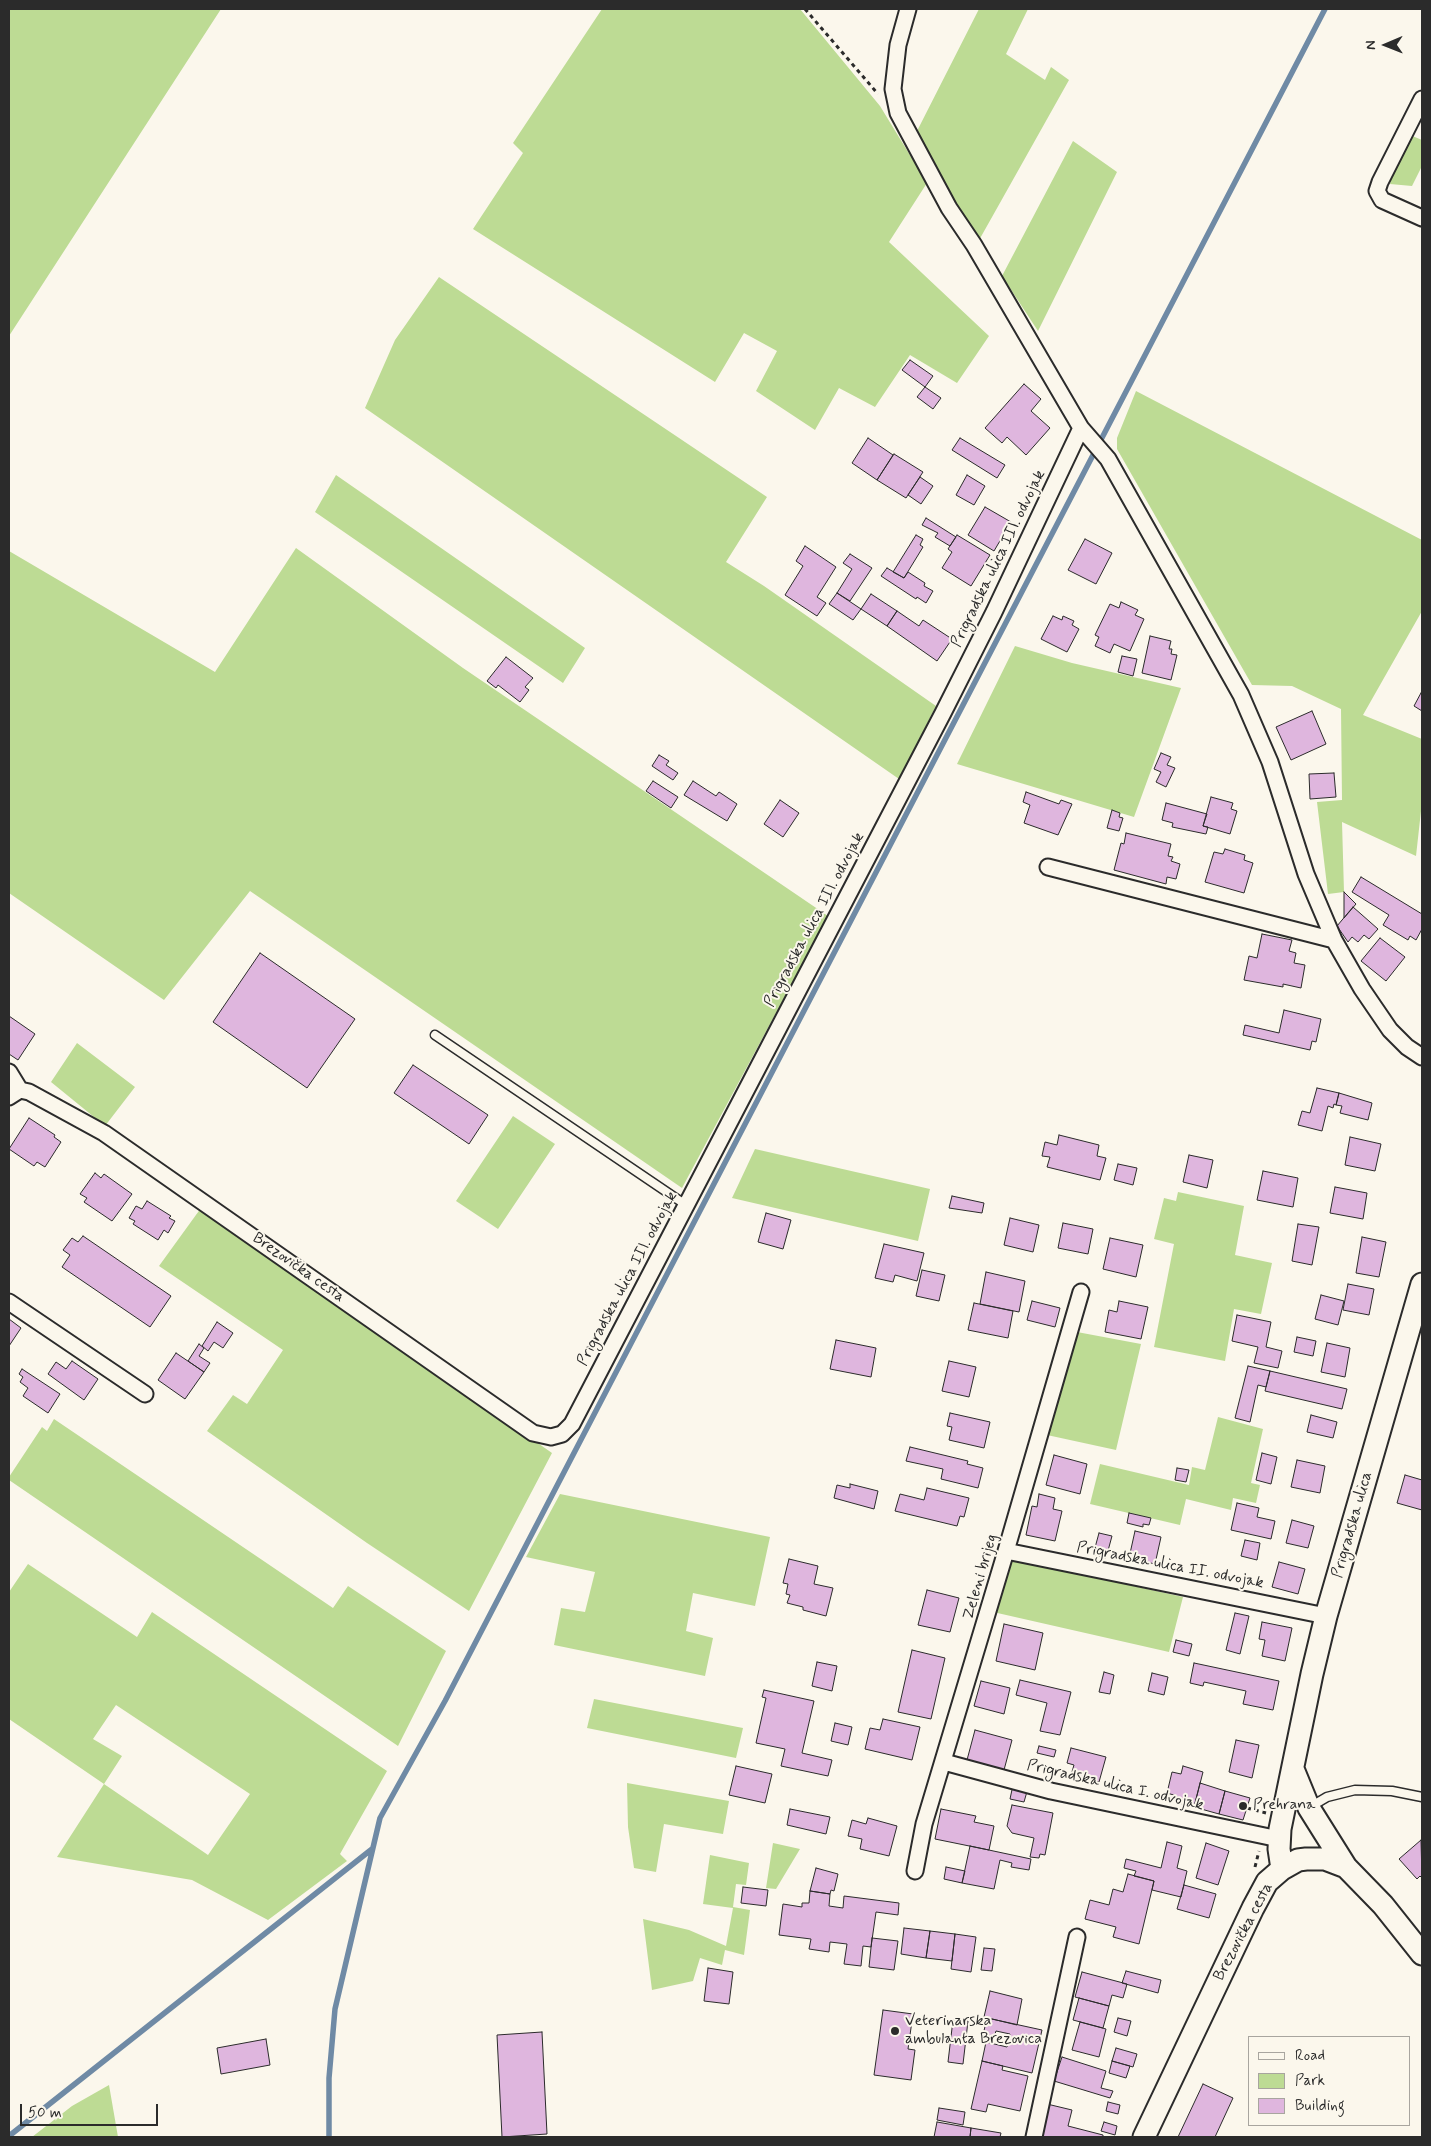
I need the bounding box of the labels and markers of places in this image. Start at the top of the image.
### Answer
place label: Prehrana [1253,1796,1315,1816]
marker: Prehrana [1237,1800,1249,1812]
place label: Veterinarska ambulanta Brezovica [905,2012,1042,2050]
marker: Veterinarska ambulanta Brezovica [889,2025,901,2037]

